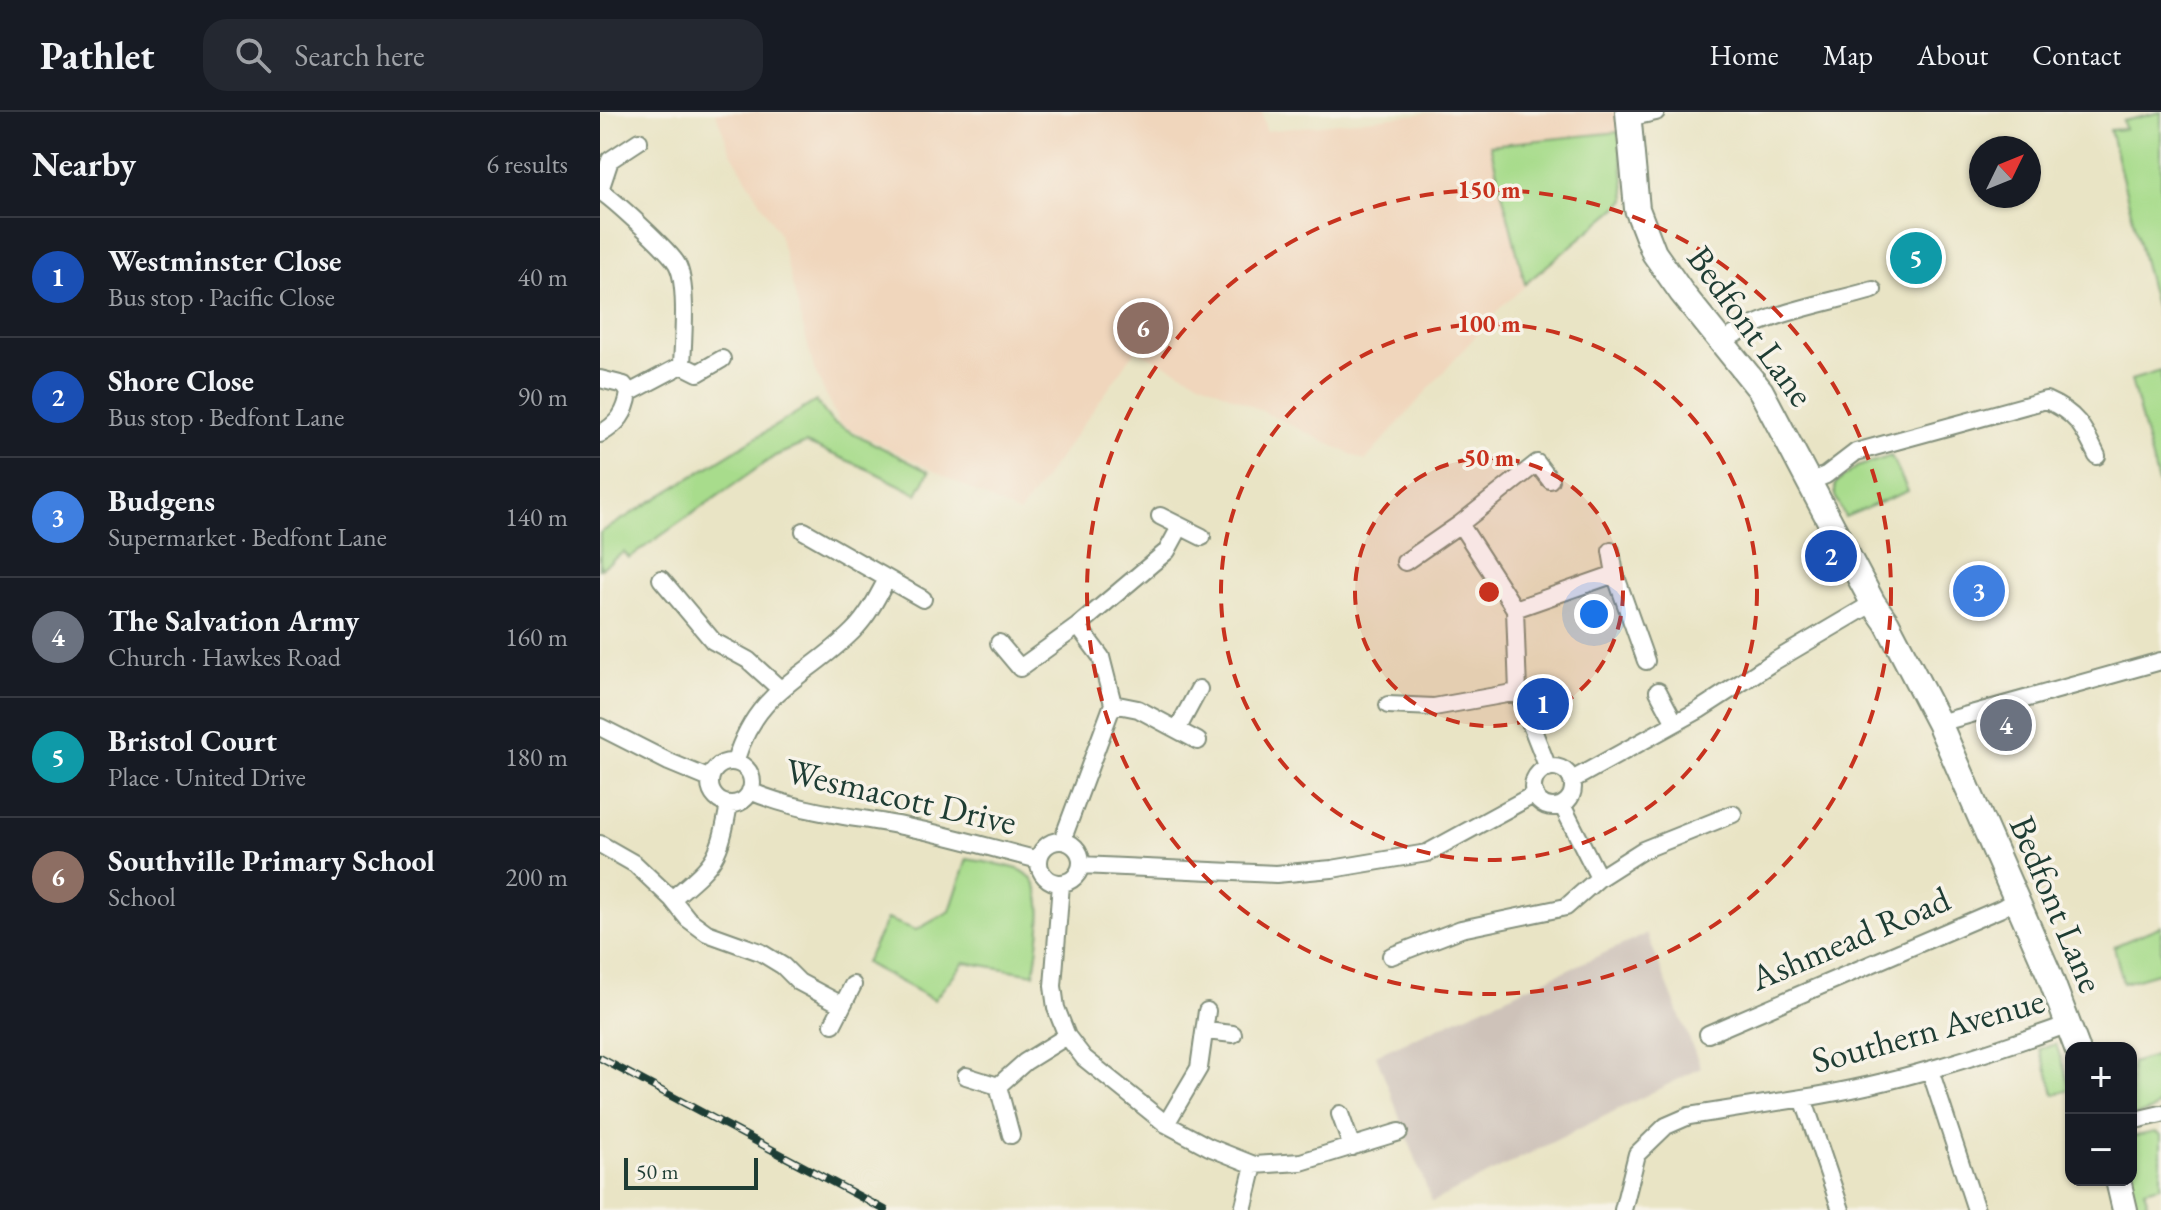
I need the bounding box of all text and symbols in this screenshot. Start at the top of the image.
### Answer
search box [203,19,763,91]
text: Pathlet [40,31,155,80]
icon: search [231,33,275,77]
text: Search here [295,36,425,75]
text: Home [1709,37,1779,73]
text: Map [1823,37,1873,73]
text: About [1917,37,1988,73]
text: Contact [2032,37,2121,73]
north arrow [1969,136,2041,208]
text: Nearby [32,142,136,186]
text: 6 results [487,147,568,181]
text: 150 m [1457,174,1521,205]
pin: 5 [1890,228,1942,288]
street label: Bedfont Lane [1677,236,1825,416]
text: Westminster Close [108,241,342,280]
text: 1 [51,260,65,294]
text: 40 m [518,260,568,294]
text: Bus stop · Pacific Close [108,280,335,314]
pin: 6 [1117,298,1169,358]
text: 100 m [1457,308,1521,339]
text: Shore Close [108,361,254,400]
text: 2 [51,380,65,414]
text: 90 m [518,380,568,414]
text: Bus stop · Bedfont Lane [108,400,344,434]
text: 50 m [1464,442,1514,473]
text: Budgens [108,481,215,520]
text: 3 [51,500,65,534]
text: 140 m [505,500,568,534]
text: Supermarket · Bedfont Lane [108,520,387,554]
pin: 2 [1805,526,1857,586]
pin: 3 [1953,561,2005,621]
centre of rings [1475,578,1503,606]
your location [1574,594,1614,634]
text: The Salvation Army [108,601,359,640]
text: 4 [51,620,65,654]
text: 160 m [505,620,568,654]
text: Church · Hawkes Road [108,640,341,674]
pin: 1 [1517,674,1569,734]
pin: 4 [1980,695,2032,755]
text: Bristol Court [108,721,277,760]
text: 5 [51,740,65,774]
text: 180 m [505,740,568,774]
street label: Wesmacott Drive [781,747,1021,845]
text: Place · United Drive [108,760,306,794]
street label: Bedfont Lane [1999,809,2115,999]
text: Southville Primary School [108,841,435,880]
text: 6 [51,860,65,894]
text: 200 m [505,860,568,894]
street label: Ashmead Road [1742,875,1958,1001]
text: School [108,880,176,914]
street label: Southern Avenue [1807,976,2049,1084]
map controls [2065,1042,2137,1186]
button: + [2065,1042,2137,1114]
button: − [2065,1114,2137,1186]
scale bar [624,1154,758,1190]
text: 50 m [636,1157,679,1186]

